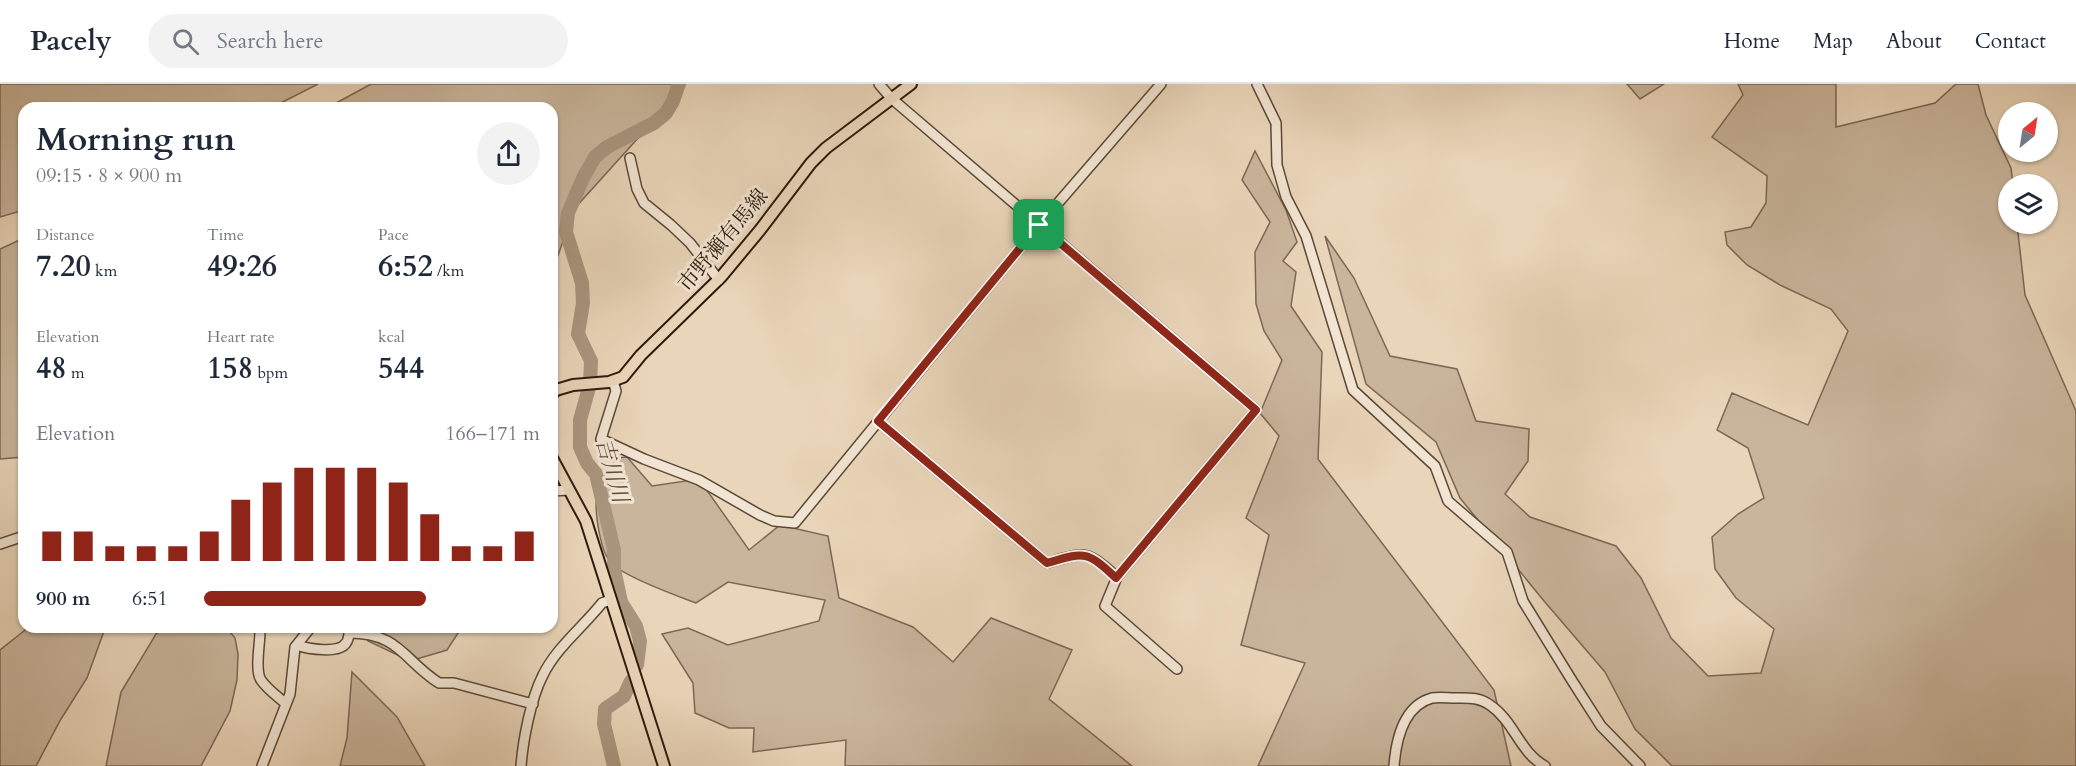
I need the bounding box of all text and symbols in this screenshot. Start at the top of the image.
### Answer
search box [148,14,568,68]
text: Pacely [30,22,112,60]
icon: search [169,25,202,58]
text: Search here [217,26,323,56]
text: Home [1724,27,1780,56]
text: Map [1813,27,1853,56]
text: About [1886,27,1942,56]
text: Contact [1975,27,2046,56]
north arrow [1998,102,2058,162]
map controls [1998,102,2058,234]
text: Morning run [36,117,236,162]
button: share [477,122,540,185]
text: 09:15 · 8 × 900 m [36,162,182,189]
button: layers [1998,174,2058,234]
street label: 市野瀬有馬線 [672,183,775,298]
pin [1013,199,1064,250]
icon: arrive [1022,208,1055,241]
text: Distance [36,224,94,246]
text: Time [207,224,244,246]
text: Pace [378,224,409,246]
text: 7.20 [36,246,91,287]
text: 49:26 [207,246,277,287]
text: 6:52 [378,246,433,287]
text: km [91,260,117,282]
text: /km [433,260,464,282]
text: Elevation [36,326,100,348]
text: Heart rate [207,326,275,348]
text: kcal [378,326,405,348]
text: 48 [36,348,67,389]
text: 158 [207,348,253,389]
text: 544 [378,348,424,389]
text: m [67,362,85,384]
text: bpm [253,362,288,384]
text: Elevation [36,420,115,447]
text: 166–171 m [445,420,540,447]
water label: 吉川川 [589,434,636,508]
text: 900 m [36,585,91,612]
text: 6:51 [132,585,168,612]

